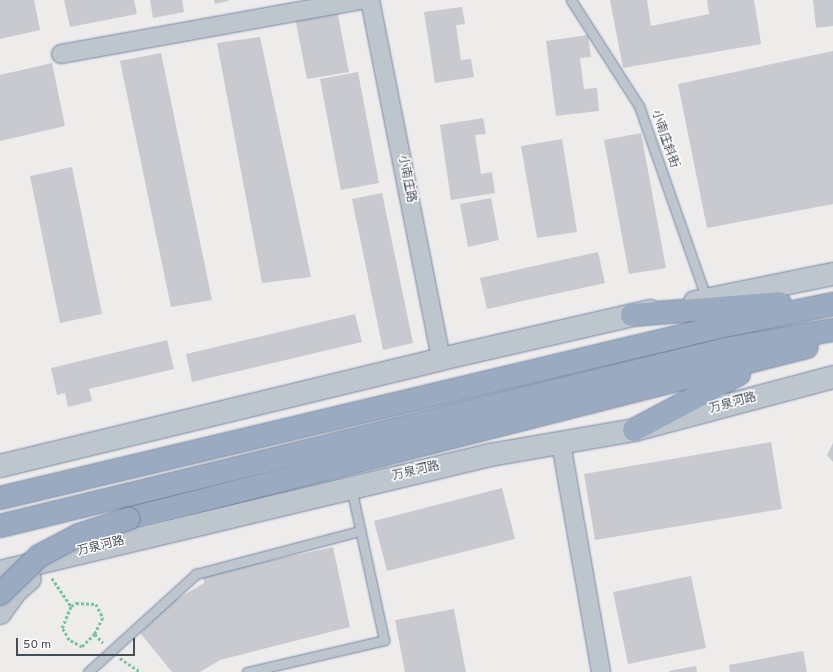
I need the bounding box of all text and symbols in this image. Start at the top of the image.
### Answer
street label: 小南庄斜街 [647,108,681,170]
street label: 小南庄路 [394,154,418,204]
street label: 万泉河路 [708,391,758,417]
street label: 万泉河路 [391,460,441,484]
street label: 万泉河路 [76,534,126,560]
scale bar [18,630,137,656]
text: 50 m [23,637,51,653]

